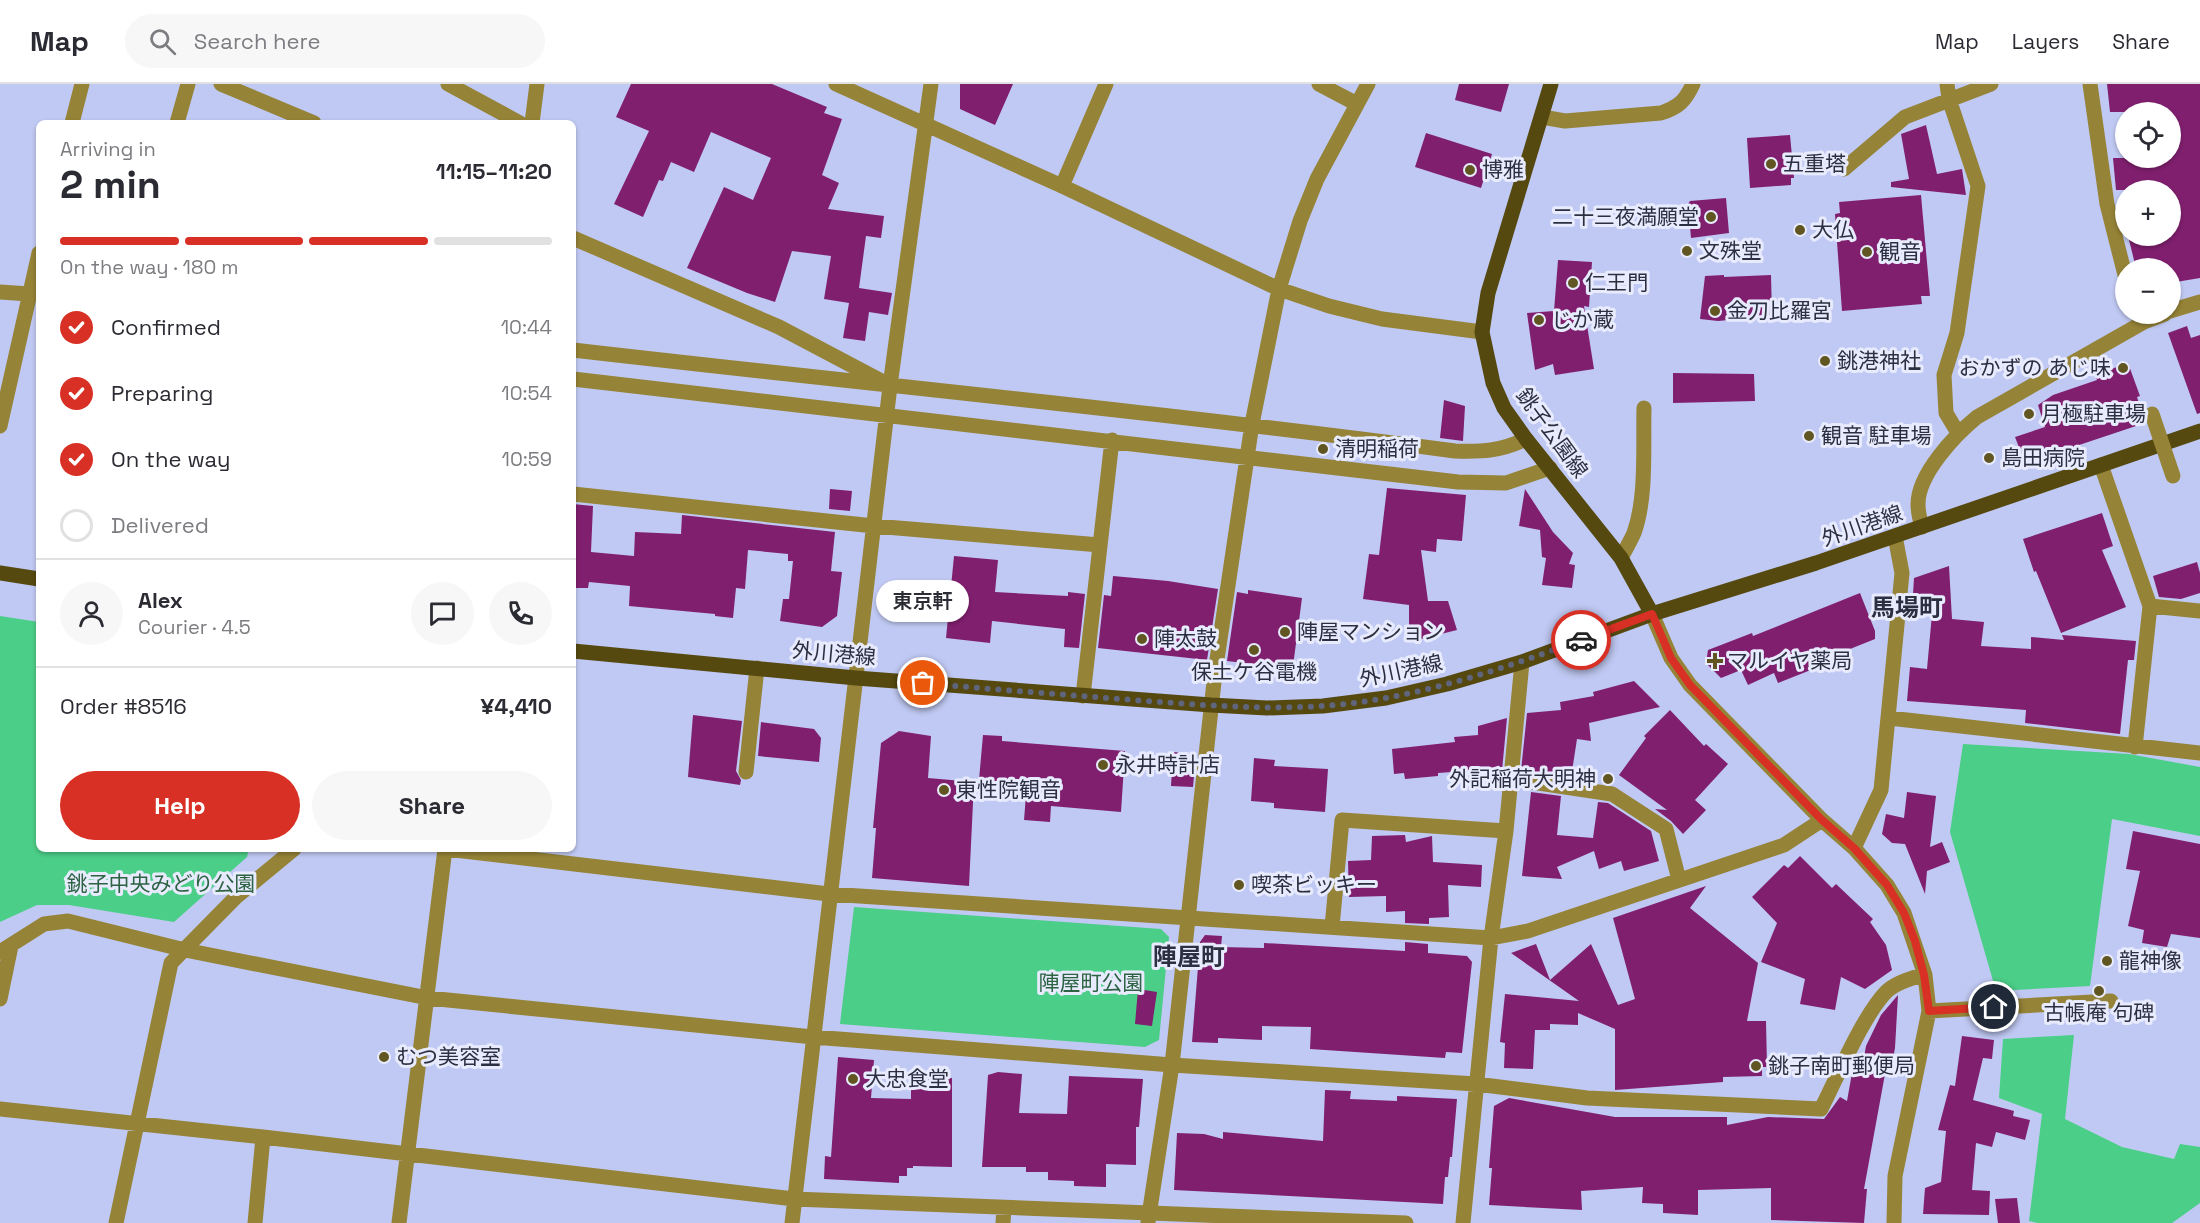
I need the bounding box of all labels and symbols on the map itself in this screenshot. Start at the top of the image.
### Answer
place label: 五重塔 [1783,150,1846,177]
place label: 博雅 [1482,156,1524,183]
marker: 五重塔 [1764,157,1778,171]
marker: 博雅 [1463,163,1477,177]
place label: 二十三夜満願堂 [1552,203,1699,230]
marker: 二十三夜満願堂 [1704,210,1718,224]
place label: 大仏 [1812,216,1854,243]
marker: 大仏 [1793,223,1807,237]
place label: 文殊堂 [1699,237,1762,264]
place label: 観音 [1879,238,1921,265]
marker: 文殊堂 [1680,244,1694,258]
marker: 観音 [1860,245,1874,259]
place label: 仁王門 [1585,269,1648,296]
marker: 仁王門 [1566,276,1580,290]
place label: 金刀比羅宮 [1727,297,1832,324]
marker: 金刀比羅宮 [1708,304,1722,318]
place label: じか蔵 [1551,306,1614,333]
marker: じか蔵 [1532,313,1546,327]
place label: 銚港神社 [1837,347,1921,374]
marker: 銚港神社 [1818,354,1832,368]
place label: おかずの あじ味 [1959,354,2111,381]
marker: おかずの あじ味 [2116,361,2130,375]
street label: 銚子公園線 [1511,382,1594,483]
place label: 月極駐車場 [2041,400,2146,427]
marker: 月極駐車場 [2022,407,2036,421]
place label: 観音 駐車場 [1821,422,1931,449]
marker: 観音 駐車場 [1802,429,1816,443]
place label: 清明稲荷 [1335,435,1419,462]
marker: 清明稲荷 [1316,442,1330,456]
place label: 島田病院 [2001,444,2085,471]
marker: 島田病院 [1982,451,1996,465]
street label: 外川港線 [1818,499,1906,552]
callout: 東京軒 [876,581,970,623]
district label: 馬場町 [1871,592,1943,623]
courier [1551,610,1611,670]
place label: 陣屋マンション [1297,618,1444,645]
place label: 陣太鼓 [1154,625,1217,652]
marker: 陣屋マンション [1278,625,1292,639]
marker: 陣太鼓 [1135,632,1149,646]
street label: 外川港線 [791,636,877,671]
marker: 保土ケ谷電機 [1247,643,1261,657]
place label: マルイヤ薬局 [1727,647,1852,674]
street label: 外川港線 [1357,649,1445,692]
marker: マルイヤ薬局 [1708,654,1722,668]
pin [897,657,948,708]
place label: 保土ケ谷電機 [1191,658,1317,685]
place label: 永井時計店 [1115,751,1220,778]
marker: 永井時計店 [1096,758,1110,772]
place label: 外記稲荷大明神 [1449,765,1596,792]
marker: 外記稲荷大明神 [1601,772,1615,786]
place label: 東性院観音 [956,776,1061,803]
marker: 東性院観音 [937,783,951,797]
park label: 銚子中央みどり公園 [67,870,256,897]
place label: 喫茶ビッキー [1251,871,1377,898]
marker: 喫茶ビッキー [1232,878,1246,892]
district label: 陣屋町 [1153,941,1225,972]
place label: 龍神像 [2119,947,2182,974]
marker: 龍神像 [2100,954,2114,968]
park label: 陣屋町公園 [1039,969,1144,996]
pin [1968,981,2019,1032]
marker: 古帳庵 句碑 [2092,984,2106,998]
place label: 古帳庵 句碑 [2044,999,2154,1026]
place label: むつ美容室 [396,1043,501,1070]
marker: むつ美容室 [377,1050,391,1064]
place label: 銚子南町郵便局 [1768,1052,1915,1079]
marker: 銚子南町郵便局 [1749,1059,1763,1073]
place label: 大忠食堂 [865,1065,949,1092]
marker: 大忠食堂 [846,1072,860,1086]

